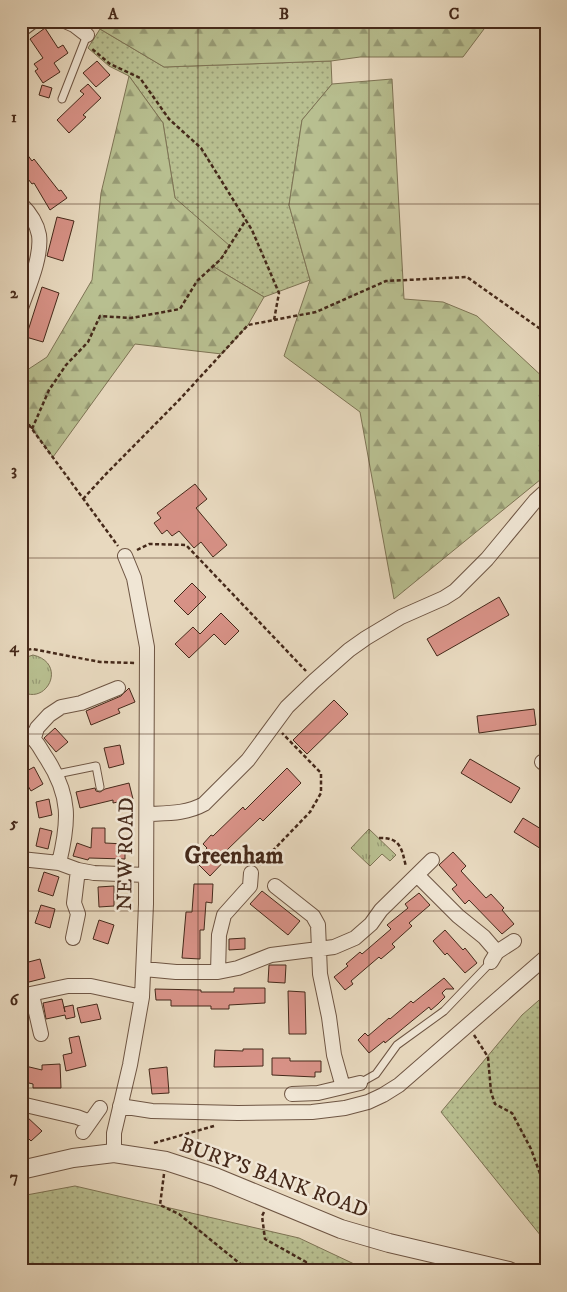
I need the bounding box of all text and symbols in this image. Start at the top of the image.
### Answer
text: A [107,4,119,24]
text: B [279,4,289,24]
text: C [449,4,459,24]
text: 1 [11,107,17,127]
text: 2 [10,283,19,303]
text: 3 [11,460,17,480]
text: 4 [8,637,19,657]
street label: NEW ROAD [112,797,140,911]
text: 5 [9,813,18,833]
district label: Greenham [185,841,283,871]
text: 6 [10,990,20,1010]
street label: BURY'S BANK ROAD [176,1132,372,1224]
text: 7 [10,1167,18,1187]

